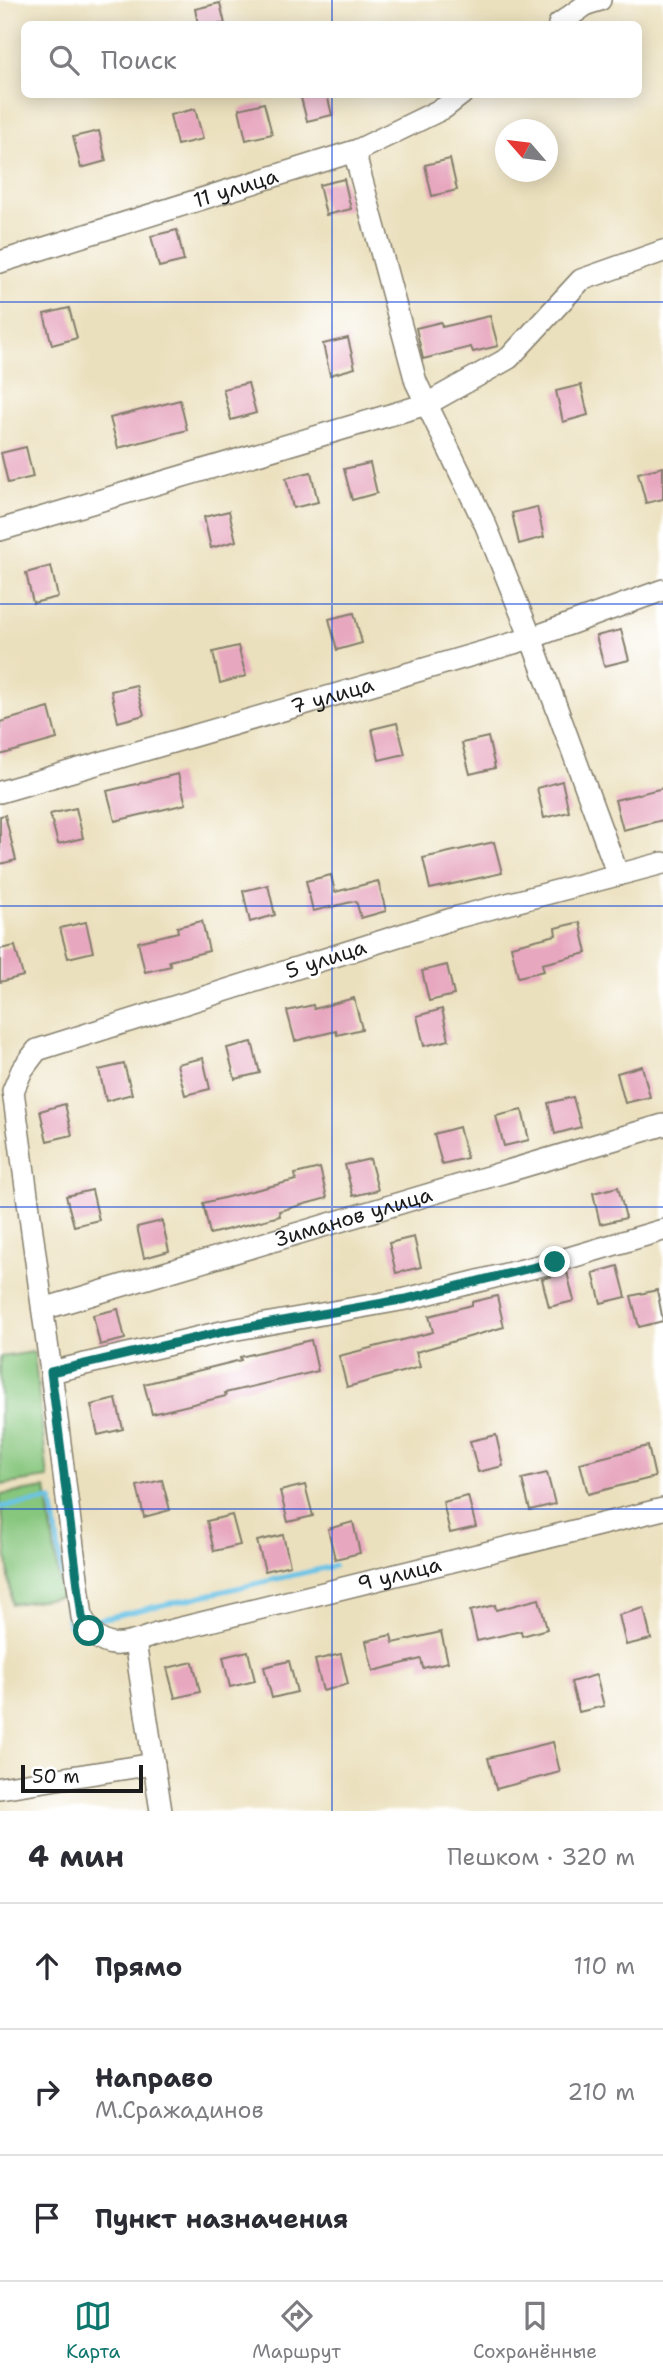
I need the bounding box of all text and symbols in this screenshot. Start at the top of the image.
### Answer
search box [21,21,642,98]
icon: search [45,41,83,79]
text: Поиск [101,42,177,77]
north arrow [495,119,558,182]
street label: 11 улица [190,162,282,215]
street label: 7 улица [287,670,377,721]
street label: 5 улица [282,933,370,985]
street label: Зиманов улица [272,1180,435,1253]
route end [539,1246,570,1277]
street label: 9 улица [355,1550,444,1598]
route start [73,1615,104,1646]
scale bar [21,1762,144,1794]
text: 50 m [32,1764,80,1789]
text: 4 мин [28,1836,124,1877]
text: Пешком · 320 m [447,1842,635,1872]
icon: ahead [28,1947,66,1985]
text: Прямо [95,1949,183,1984]
text: 110 m [573,1951,635,1981]
text: Направо [95,2060,213,2095]
icon: right [28,2073,66,2111]
text: 210 m [567,2077,635,2107]
text: М.Сражадинов [95,2095,264,2125]
icon: arrive [28,2199,66,2237]
text: Пункт назначения [95,2201,348,2236]
tab: Карта [66,2297,120,2364]
tab: Маршрут [252,2297,341,2364]
tab: Сохранённые [473,2297,597,2364]

